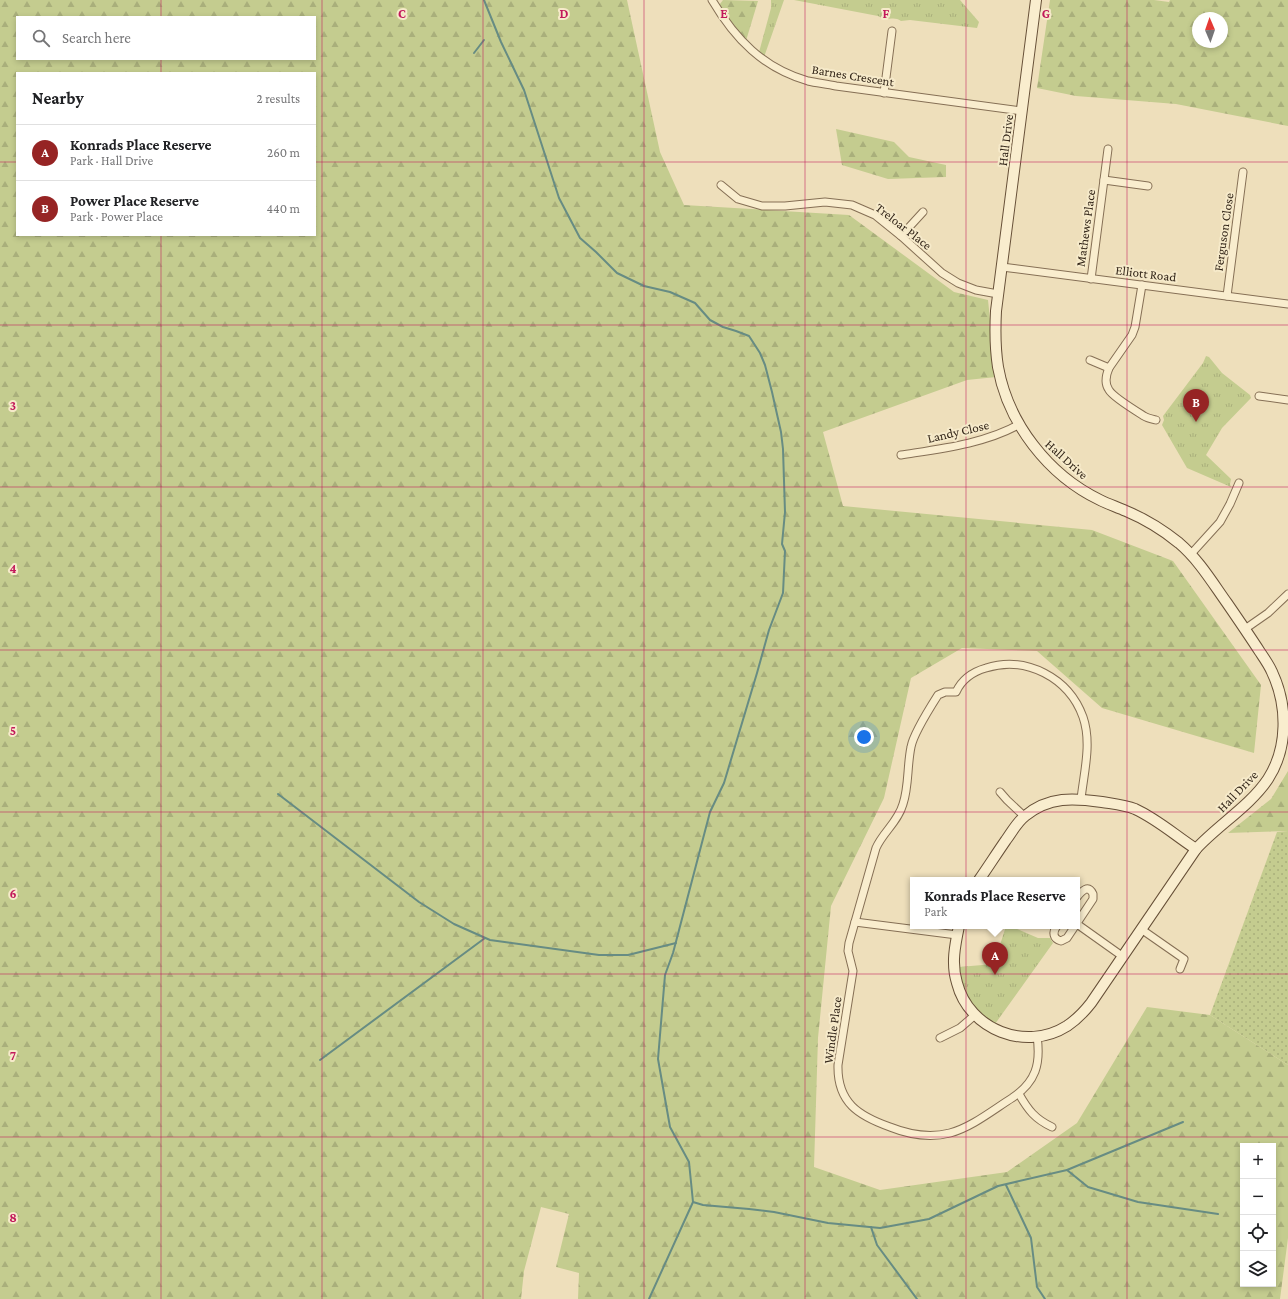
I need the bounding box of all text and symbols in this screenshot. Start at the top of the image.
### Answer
text: C [398,6,406,21]
text: D [560,6,569,21]
text: E [720,6,728,21]
text: F [883,6,890,21]
text: G [1042,6,1050,21]
north arrow [1192,12,1228,48]
search box [16,16,316,60]
icon: search [30,27,52,49]
text: Search here [62,30,131,46]
street label: Barnes Crescent [811,62,896,90]
text: Nearby [32,89,84,108]
text: 2 results [257,91,300,106]
street label: Hall Drive [995,113,1016,167]
text: Konrads Place Reserve [70,137,212,153]
text: A [41,145,49,160]
text: 260 m [267,145,300,160]
text: Park · Hall Drive [70,153,153,168]
street label: Mathews Place [1073,188,1098,268]
street label: Ferguson Close [1211,192,1236,272]
text: Power Place Reserve [70,193,199,209]
street label: Treloar Place [873,200,935,253]
text: B [41,201,49,216]
text: 440 m [266,201,300,216]
text: Park · Power Place [70,209,163,224]
street label: Elliott Road [1115,262,1177,285]
pin: B [1183,389,1209,422]
text: 3 [10,398,16,413]
street label: Landy Close [926,417,991,446]
street label: Hall Drive [1042,436,1091,483]
text: 4 [9,561,17,576]
text: 5 [10,723,16,738]
your location [854,727,874,747]
street label: Hall Drive [1214,767,1261,815]
popup [910,877,1080,929]
text: 6 [9,886,17,901]
text: Konrads Place Reserve [924,888,1066,904]
text: Park [924,904,947,919]
pin: A [982,942,1008,975]
street label: Windle Place [820,995,845,1065]
text: 7 [10,1048,16,1063]
map controls [1240,1143,1276,1287]
button: + [1240,1143,1276,1179]
button: − [1240,1179,1276,1215]
text: 8 [9,1210,17,1225]
button: locate [1240,1215,1276,1251]
button: layers [1240,1251,1276,1287]

